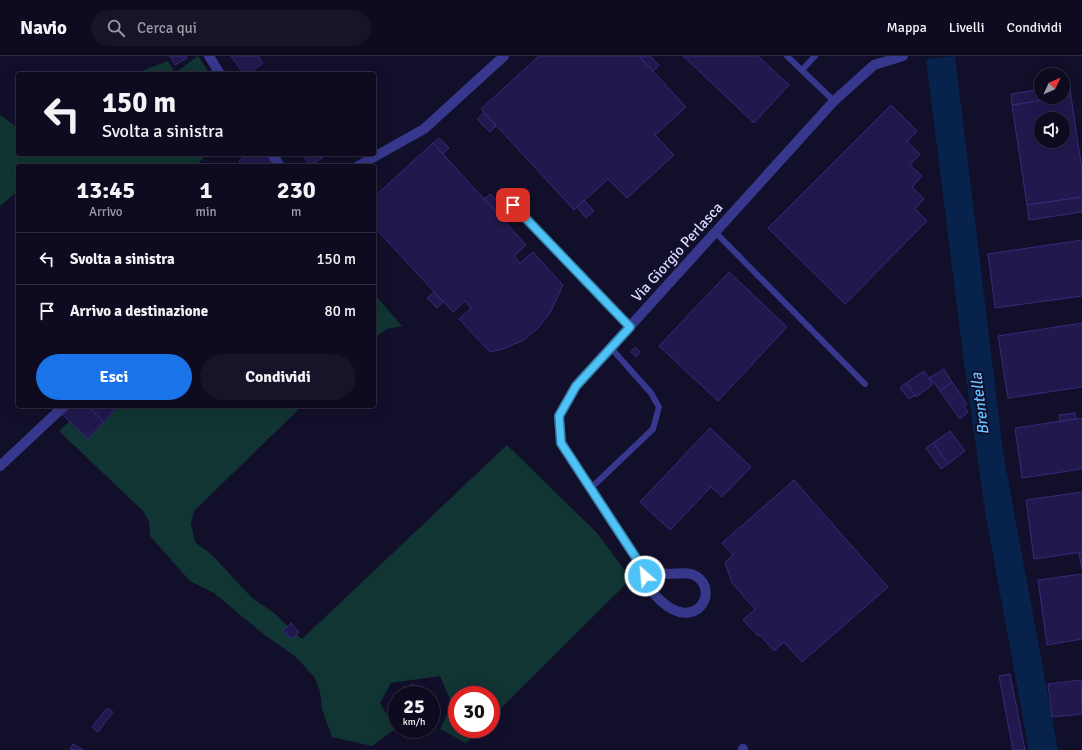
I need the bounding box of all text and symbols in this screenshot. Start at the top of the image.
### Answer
search box [91,10,371,46]
text: Navio [20,16,67,40]
icon: search [105,17,127,39]
text: Cerca qui [137,19,197,37]
text: Mappa [887,19,927,36]
text: Livelli [949,19,985,36]
text: Condividi [1007,19,1062,36]
north arrow [1034,68,1070,104]
map controls [1034,68,1070,148]
text: 150 m [102,86,176,120]
icon: left [36,88,88,140]
button: sound [1034,112,1070,148]
text: Svolta a sinistra [102,120,224,142]
text: 13:45 [76,175,135,205]
text: 1 [200,175,212,205]
text: 230 [277,175,316,205]
pin [496,188,530,222]
icon: arrive [502,194,524,216]
street label: Via Giorgio Perlasca [628,198,726,306]
text: Arrivo [89,204,123,220]
text: min [196,204,217,220]
text: m [291,204,301,220]
icon: left [36,248,58,270]
text: Svolta a sinistra [70,250,175,268]
text: 150 m [316,250,356,268]
icon: arrive [36,300,58,322]
text: Arrivo a destinazione [70,302,208,320]
text: 80 m [325,302,356,320]
button: Esci [36,354,192,400]
button: Condividi [200,354,356,400]
water label: Brentella [966,371,994,436]
position arrow [624,555,666,597]
speed limit sign: 30 [448,686,500,738]
text: 25 [403,694,425,719]
text: km/h [403,716,425,728]

